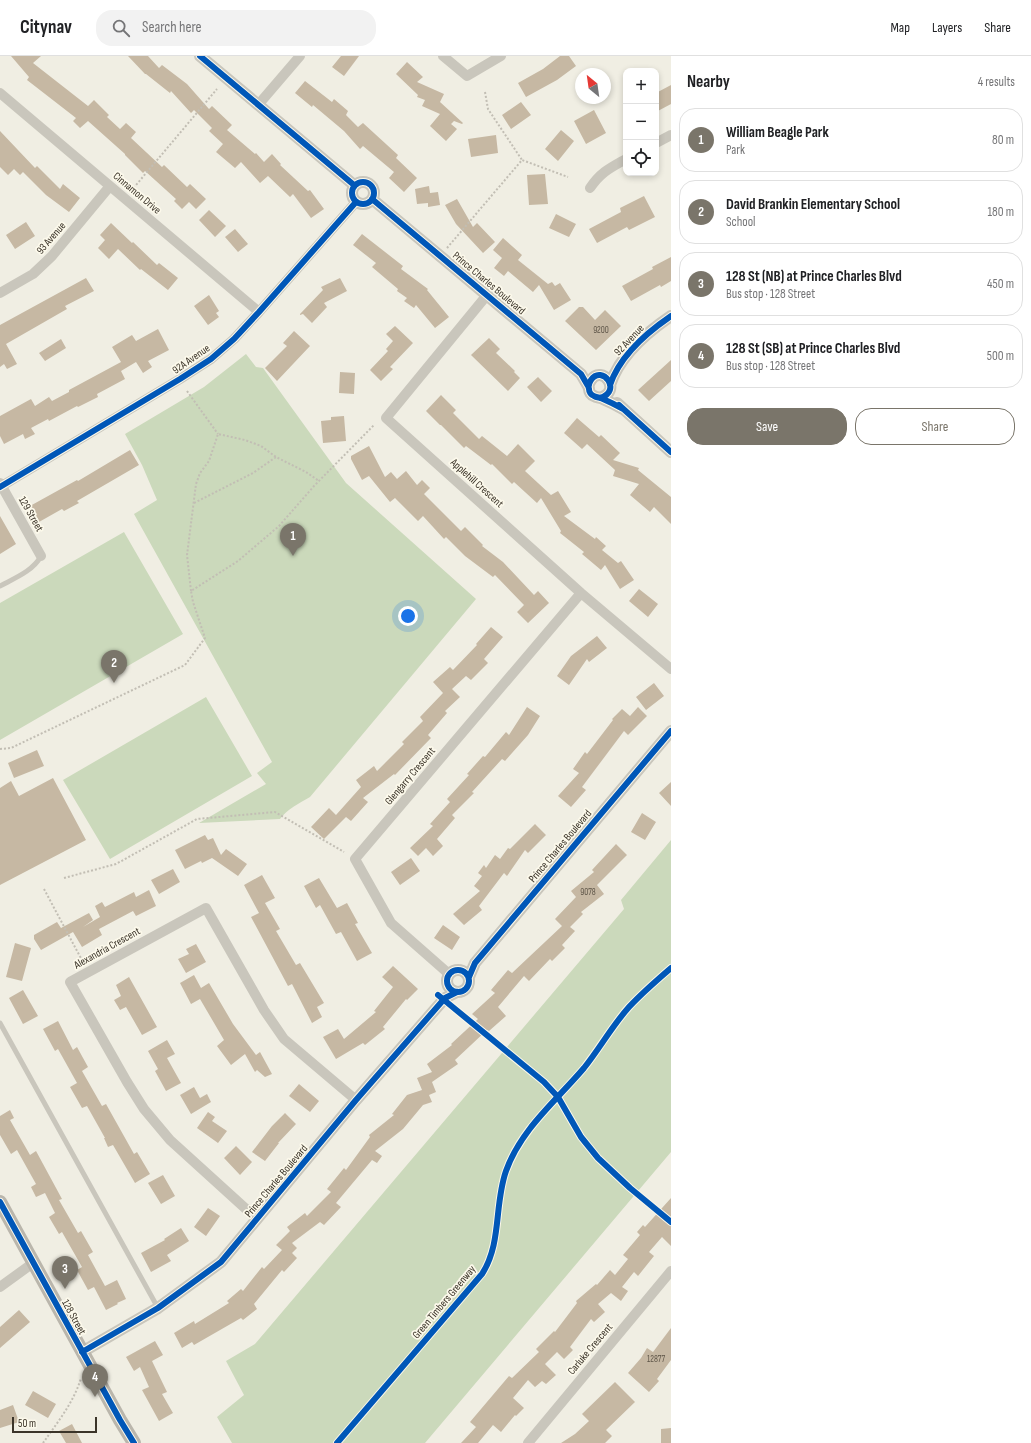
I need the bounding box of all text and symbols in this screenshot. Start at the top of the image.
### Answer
search box [96,10,376,46]
text: Citynav [20,16,72,39]
icon: search [110,17,132,39]
text: Search here [142,18,202,37]
text: Map [890,19,910,36]
text: Layers [932,19,962,36]
text: Share [984,19,1011,36]
north arrow [575,68,611,104]
map controls [623,68,659,176]
button: + [623,68,659,104]
text: Nearby [687,72,730,92]
text: 4 results [978,74,1015,90]
button: − [623,104,659,140]
text: William Beagle Park [726,123,829,142]
text: 1 [698,132,704,148]
text: 80 m [992,132,1014,148]
button: locate [623,140,659,176]
text: Park [726,142,745,158]
street label: Cinnamon Drive [110,169,164,217]
text: David Brankin Elementary School [726,195,900,214]
text: 2 [698,204,704,220]
text: 180 m [988,204,1014,220]
text: School [726,214,756,230]
street label: 93 Avenue [34,219,68,257]
street label: Prince Charles Boulevard [450,249,528,317]
text: 128 St (NB) at Prince Charles Blvd [726,267,902,286]
text: 3 [698,276,704,292]
text: 450 m [987,276,1014,292]
text: Bus stop · 128 Street [726,286,815,302]
street label: 92 Avenue [611,322,647,358]
house number: 9200 [593,325,609,336]
text: 128 St (SB) at Prince Charles Blvd [726,339,900,358]
street label: 92A Avenue [170,341,212,377]
text: 4 [698,348,704,364]
text: 500 m [987,348,1014,364]
text: Bus stop · 128 Street [726,358,815,374]
button: Save [687,408,847,445]
button: Share [855,408,1015,445]
street label: Applehill Crescent [447,455,507,511]
street label: 129 Street [16,494,47,534]
pin: 1 [280,523,306,556]
your location [398,606,418,626]
pin: 2 [101,650,127,683]
street label: Glengarry Crescent [382,744,438,807]
street label: Prince Charles Boulevard [526,807,594,885]
house number: 9078 [580,887,596,898]
street label: Alexandria Crescent [71,924,143,972]
street label: Prince Charles Boulevard [242,1142,310,1220]
pin: 3 [52,1256,78,1289]
street label: Green Timbers Greenway [410,1262,479,1341]
street label: 128 Street [59,1297,89,1337]
street label: Carluke Crescent [565,1320,616,1377]
house number: 12877 [647,1354,665,1365]
pin: 4 [82,1364,108,1397]
scale bar [12,1415,97,1434]
text: 50 m [18,1417,36,1430]

